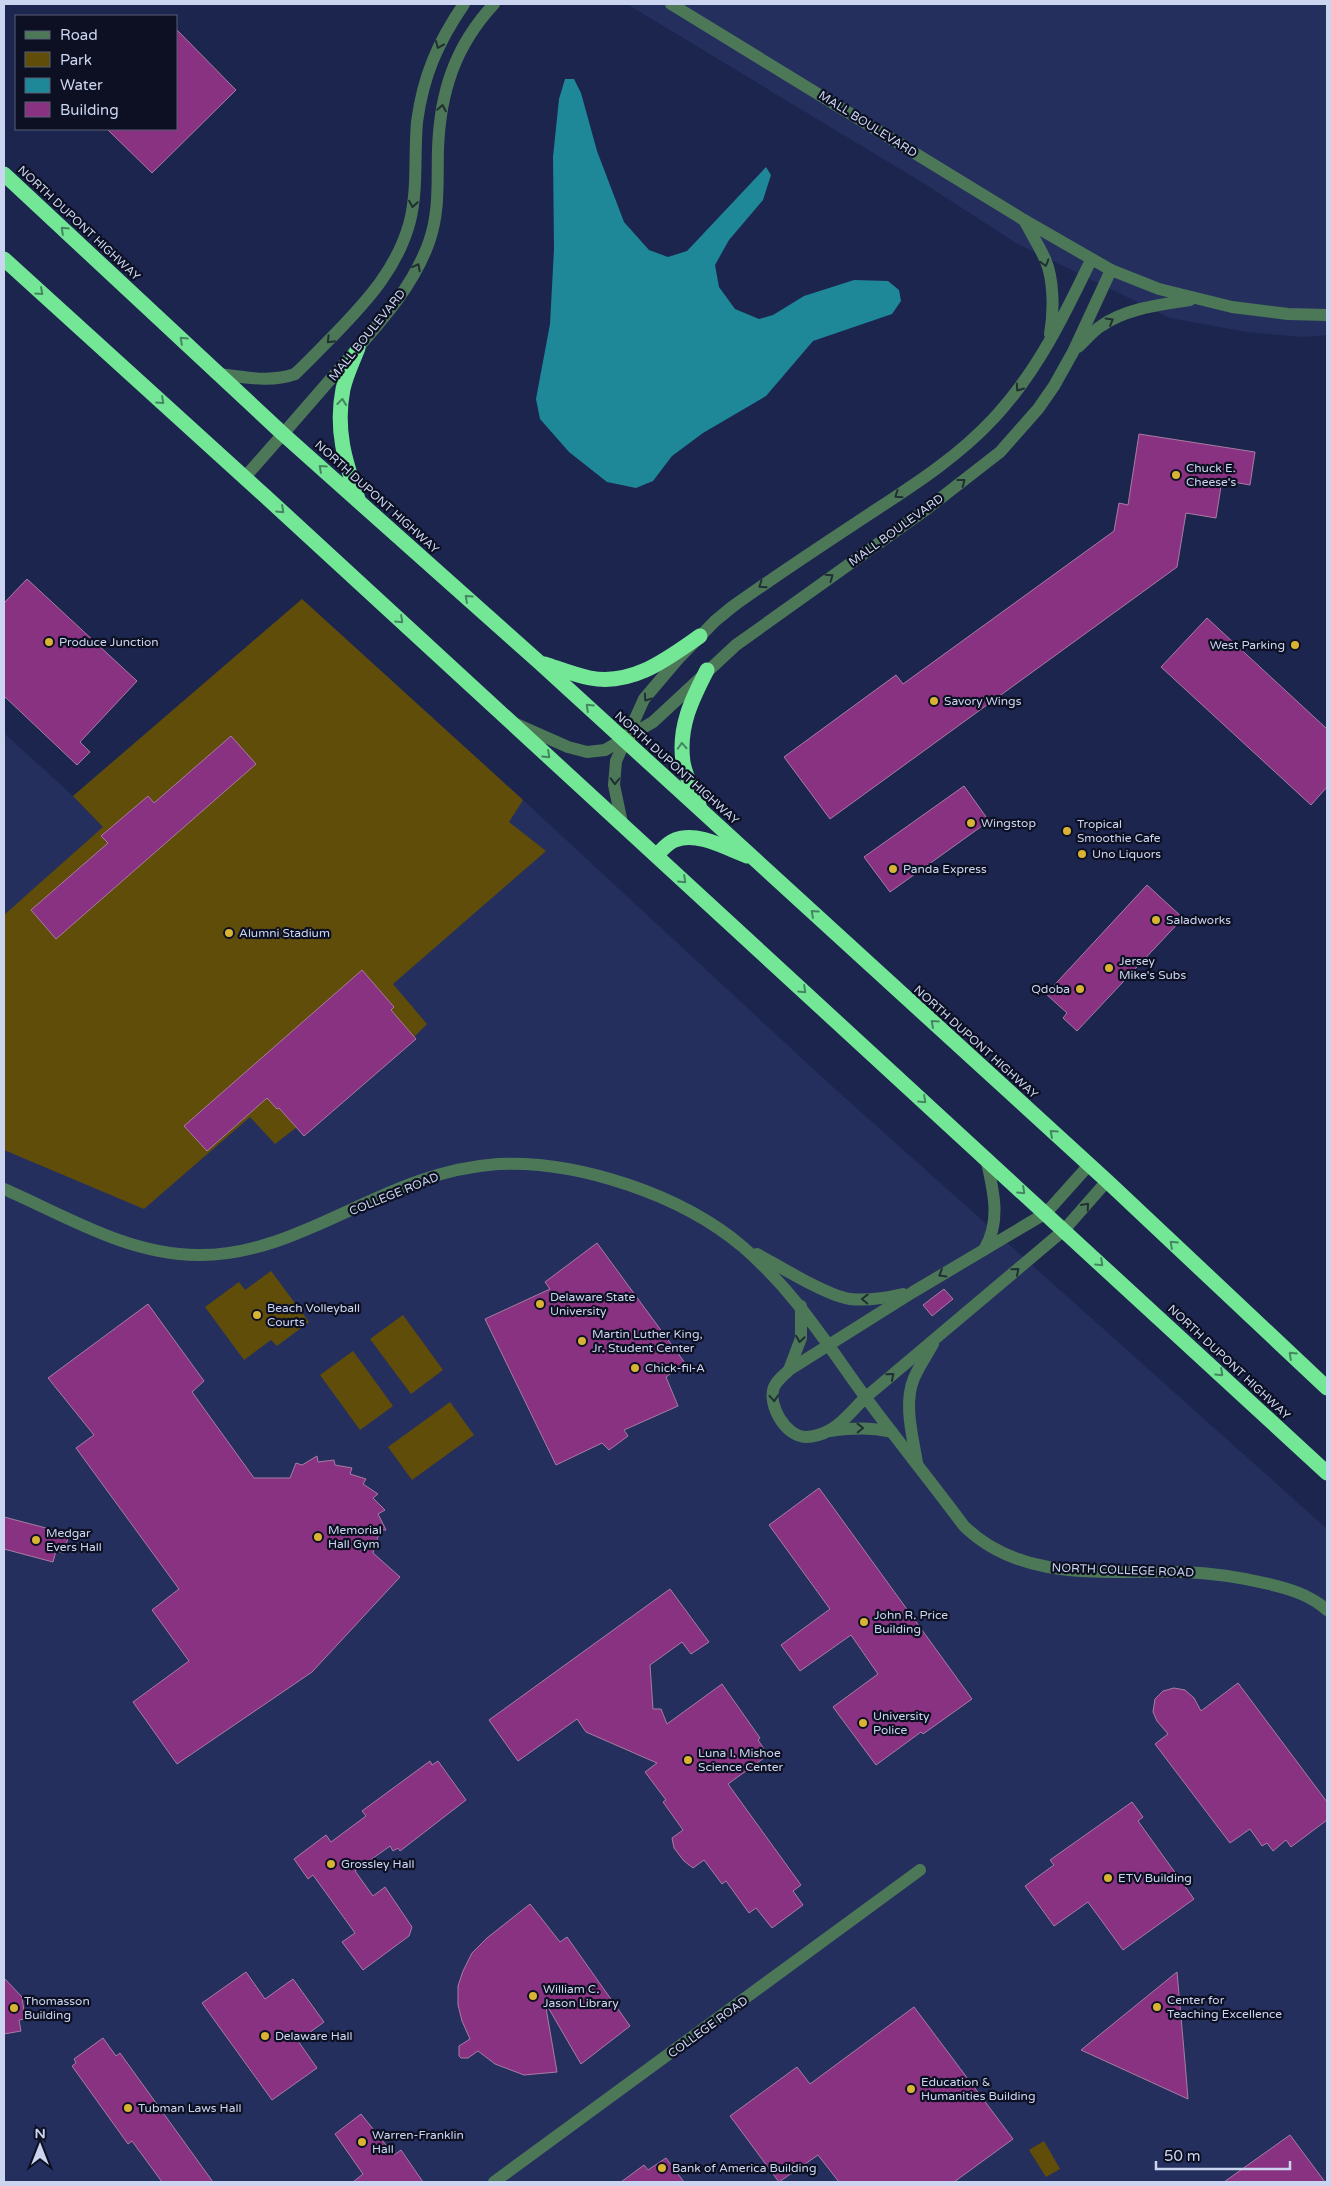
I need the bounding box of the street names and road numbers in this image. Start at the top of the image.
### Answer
street label: MALL BOULEVARD [816,88,920,160]
street label: NORTH DUPONT HIGHWAY [15,163,143,284]
street label: MALL BOULEVARD [326,286,408,384]
street label: NORTH DUPONT HIGHWAY [312,438,442,557]
street label: MALL BOULEVARD [846,491,946,569]
street label: NORTH DUPONT HIGHWAY [612,709,742,828]
street label: NORTH DUPONT HIGHWAY [911,983,1041,1102]
street label: COLLEGE ROAD [347,1170,441,1218]
street label: NORTH DUPONT HIGHWAY [1165,1302,1293,1423]
street label: NORTH COLLEGE ROAD [1052,1561,1194,1579]
street label: COLLEGE ROAD [665,1993,751,2061]

